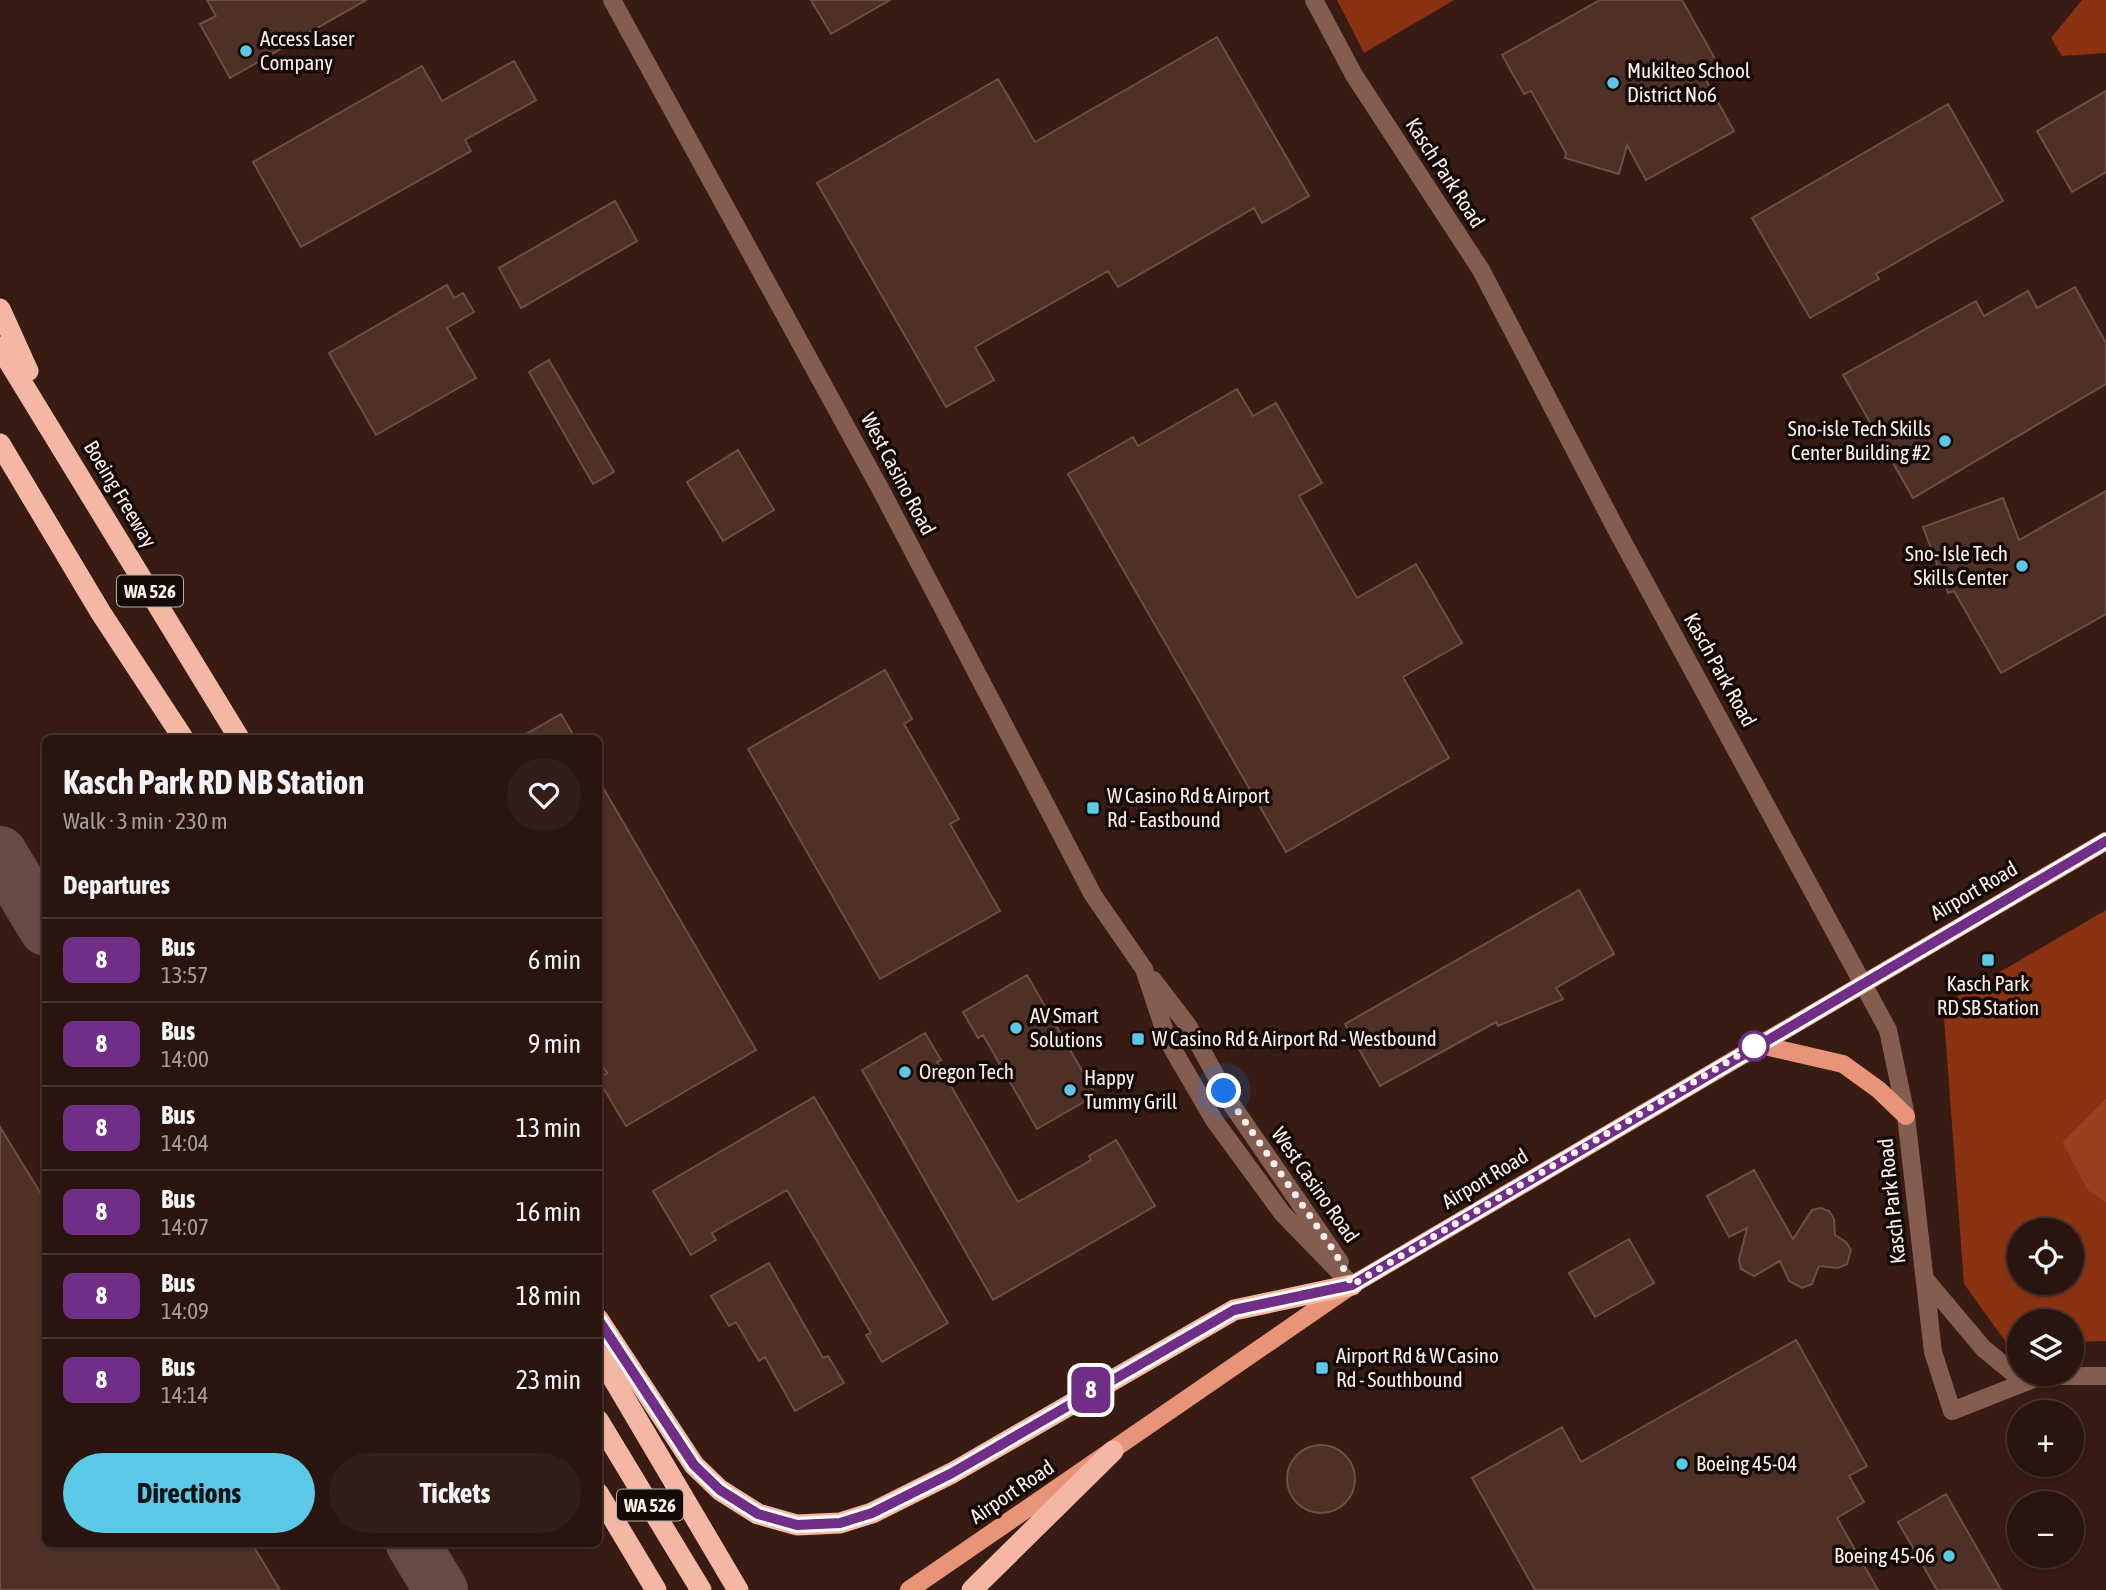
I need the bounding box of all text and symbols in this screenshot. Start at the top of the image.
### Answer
place label: Access Laser Company [260,26,355,74]
marker: Access Laser Company [238,43,254,59]
place label: Mukilteo School District No6 [1627,58,1751,106]
marker: Mukilteo School District No6 [1605,75,1621,91]
street label: Kasch Park Road [1401,113,1490,232]
street label: West Casino Road [857,408,941,539]
place label: Sno-isle Tech Skills Center Building #2 [1788,416,1931,464]
marker: Sno-isle Tech Skills Center Building #2 [1937,433,1953,449]
street label: Boeing Freeway [80,436,162,551]
place label: Sno- Isle Tech Skills Center [1905,541,2009,589]
marker: Sno- Isle Tech Skills Center [2014,558,2030,574]
road number: WA 526 [117,576,183,606]
street label: Kasch Park Road [1680,609,1762,730]
button: heart [507,758,581,832]
text: Kasch Park RD NB Station [63,763,364,801]
place label: W Casino Rd & Airport Rd - Eastbound [1107,783,1270,831]
marker: W Casino Rd & Airport Rd - Eastbound [1085,800,1101,816]
text: Walk · 3 min · 230 m [63,808,227,834]
street label: Airport Road [1926,856,2021,925]
text: Departures [63,870,170,900]
text: Bus [161,932,195,962]
text: 6 min [528,945,581,975]
text: 8 [96,946,107,973]
marker: Kasch Park RD SB Station [1980,952,1996,968]
text: 13:57 [161,962,208,988]
place label: Kasch Park RD SB Station [1937,971,2039,1019]
place label: AV Smart Solutions [1030,1003,1103,1051]
text: Bus [161,1016,195,1046]
marker: AV Smart Solutions [1008,1020,1024,1036]
place label: W Casino Rd & Airport Rd - Westbound [1152,1026,1437,1050]
text: 9 min [528,1029,581,1059]
text: 8 [96,1030,107,1057]
marker: W Casino Rd & Airport Rd - Westbound [1130,1031,1146,1047]
unlabelled marker [1739,1031,1769,1061]
text: 14:00 [161,1046,209,1072]
place label: Oregon Tech [919,1059,1014,1083]
marker: Oregon Tech [897,1064,913,1080]
place label: Happy Tummy Grill [1084,1065,1178,1113]
your location [1206,1073,1241,1108]
marker: Happy Tummy Grill [1062,1082,1078,1098]
text: Bus [161,1100,195,1130]
text: 13 min [516,1113,581,1143]
text: 8 [96,1114,107,1141]
street label: West Casino Road [1267,1122,1364,1247]
text: 14:04 [161,1130,209,1156]
street label: Kasch Park Road [1872,1137,1910,1265]
street label: Airport Road [1437,1143,1532,1213]
text: Bus [161,1184,195,1214]
text: 16 min [516,1197,581,1227]
text: 8 [96,1198,107,1225]
text: 14:07 [161,1214,209,1240]
map controls [2007,1218,2084,1568]
button: locate [2007,1218,2084,1295]
text: Bus [161,1268,195,1298]
text: 18 min [516,1281,581,1311]
text: 8 [96,1282,107,1309]
text: 14:09 [161,1298,209,1324]
button: layers [2007,1309,2084,1386]
place label: Airport Rd & W Casino Rd - Southbound [1336,1343,1499,1391]
text: Bus [161,1352,195,1382]
marker: Airport Rd & W Casino Rd - Southbound [1314,1360,1330,1376]
text: 23 min [516,1365,581,1395]
text: 8 [96,1366,107,1393]
line badge: 8 [1068,1367,1114,1413]
text: 8 [1085,1376,1097,1403]
text: 14:14 [161,1382,208,1408]
button: + [2007,1400,2084,1477]
place label: Boeing 45-04 [1696,1451,1797,1475]
button: Directions [63,1453,315,1533]
button: Tickets [329,1453,581,1533]
street label: Airport Road [965,1454,1058,1528]
marker: Boeing 45-04 [1674,1456,1690,1472]
road number: WA 526 [617,1490,683,1520]
button: − [2007,1491,2084,1568]
place label: Boeing 45-06 [1834,1543,1935,1567]
marker: Boeing 45-06 [1941,1548,1957,1564]

